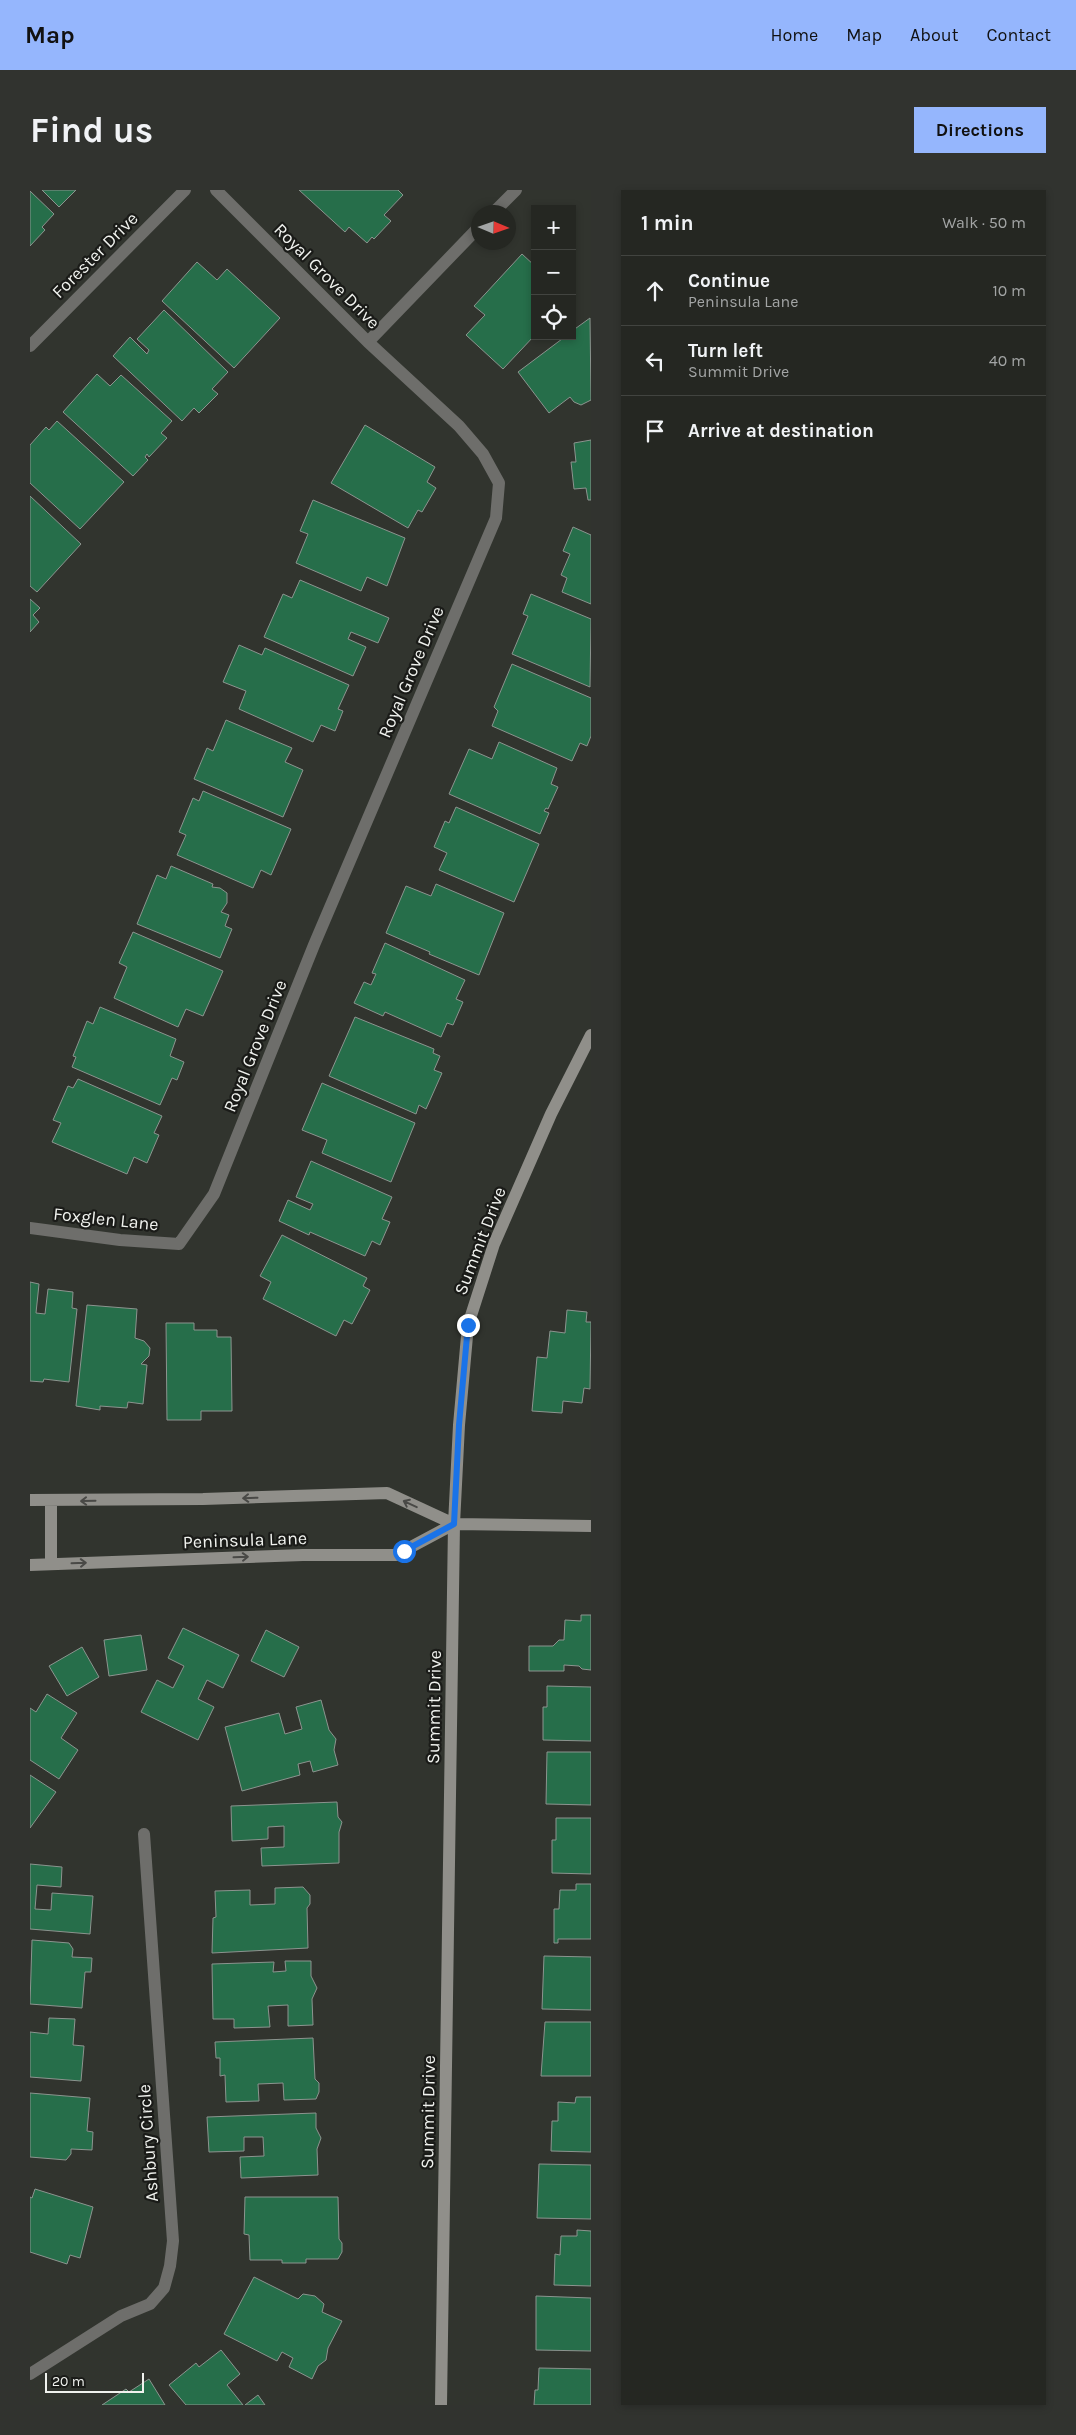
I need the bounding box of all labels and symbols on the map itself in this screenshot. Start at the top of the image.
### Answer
north arrow [471,205,516,250]
street label: Forester Drive [47,207,143,303]
street label: Royal Grove Drive [269,218,385,334]
street label: Royal Grove Drive [373,603,449,741]
street label: Royal Grove Drive [218,977,292,1115]
street label: Summit Drive [449,1184,511,1298]
street label: Foxglen Lane [52,1203,160,1235]
route end [457,1314,480,1337]
one-way arrow [243,1493,259,1502]
one-way arrow [80,1496,96,1506]
one-way arrow [403,1498,418,1508]
street label: Peninsula Lane [182,1527,308,1553]
route start [393,1540,416,1563]
one-way arrow [233,1553,249,1562]
one-way arrow [70,1559,86,1568]
street label: Summit Drive [422,1650,446,1764]
street label: Summit Drive [416,2055,440,2169]
street label: Ashbury Circle [133,2083,163,2203]
scale bar [45,2370,144,2393]

